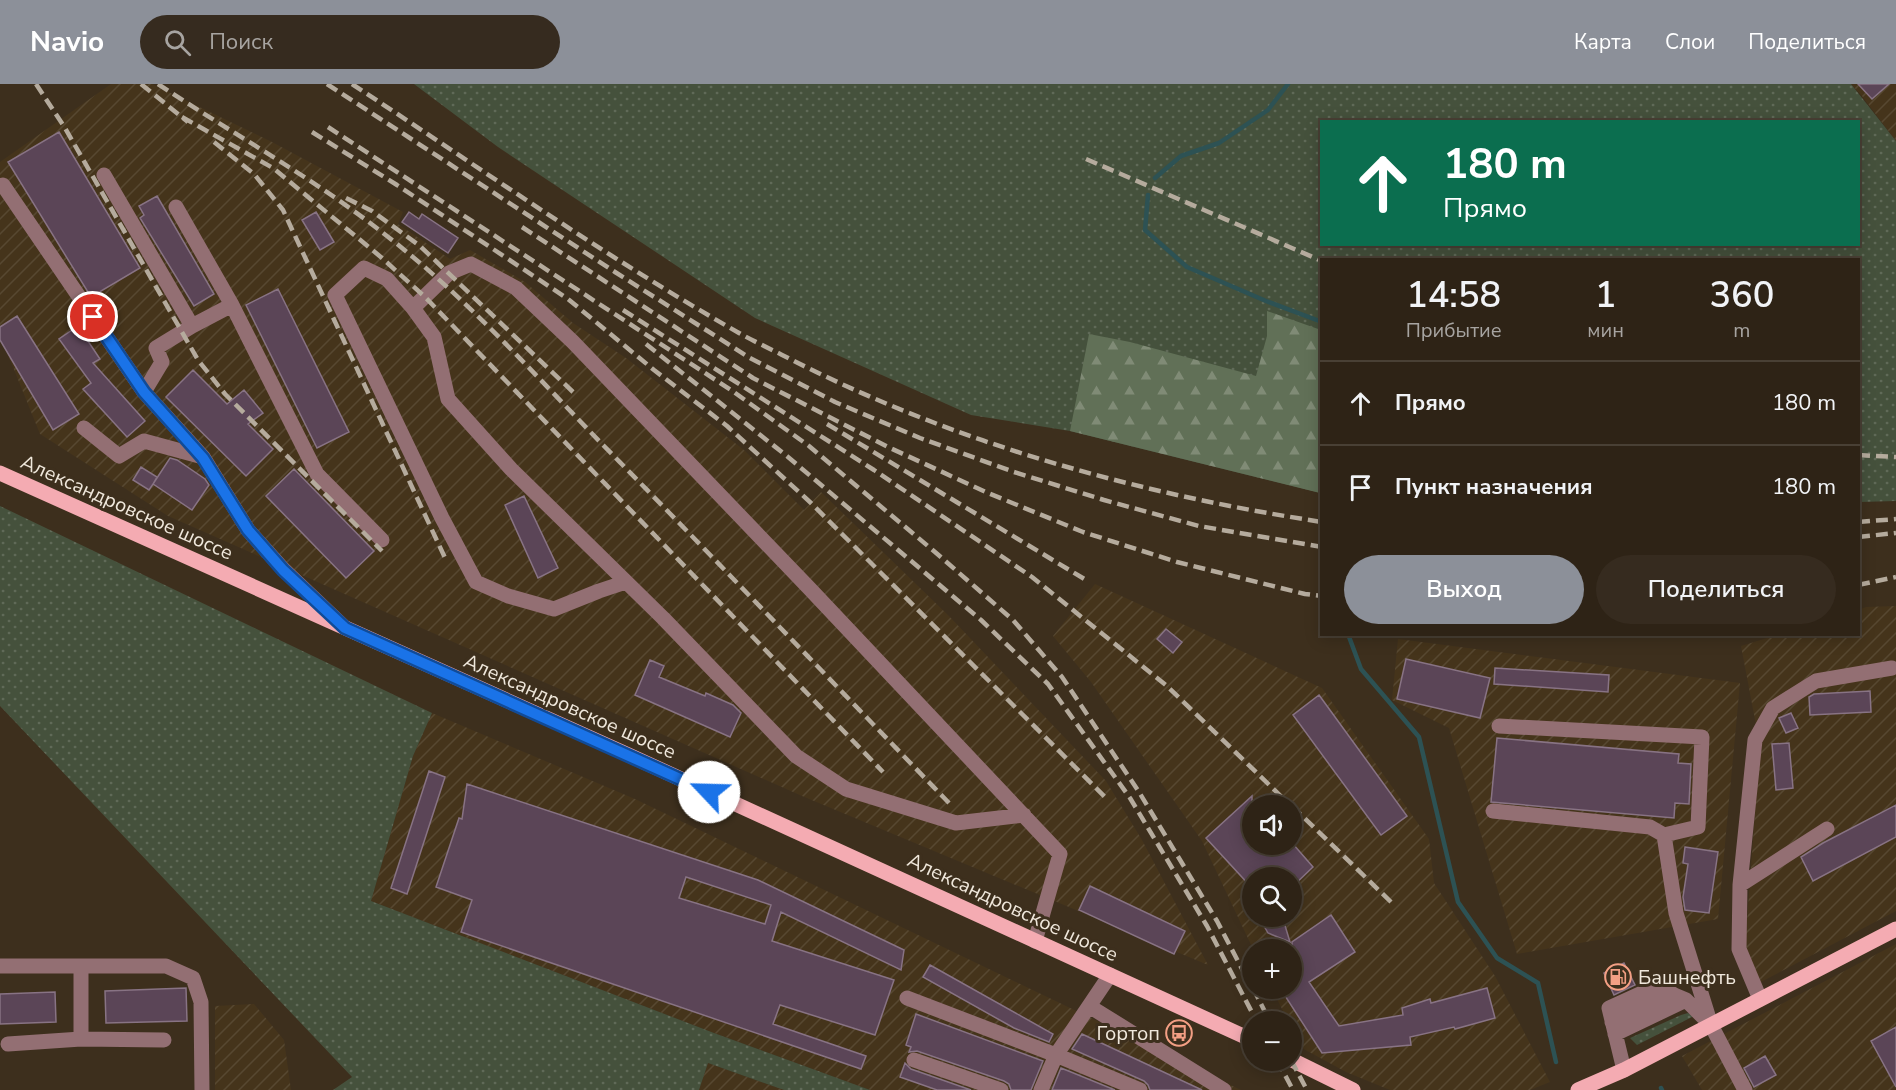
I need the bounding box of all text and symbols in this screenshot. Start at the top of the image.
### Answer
search box [140,15,560,69]
text: Navio [30,23,104,61]
icon: search [161,26,194,59]
text: Поиск [209,27,273,57]
text: Карта [1574,28,1632,56]
text: Слои [1665,28,1715,56]
text: Поделиться [1748,28,1866,56]
text: 180 m [1443,136,1567,193]
icon: ahead [1344,144,1422,222]
text: Прямо [1443,190,1527,227]
text: 14:58 [1406,271,1501,320]
text: 1 [1595,271,1616,320]
text: 360 [1710,271,1774,320]
pin [67,291,118,342]
icon: arrive [76,300,109,333]
text: Прибытие [1406,317,1502,344]
text: мин [1587,317,1624,344]
text: m [1733,317,1750,344]
icon: ahead [1344,387,1377,420]
text: Прямо [1395,388,1466,418]
text: 180 m [1772,388,1836,418]
street label: Александровское шоссе [16,448,237,567]
icon: arrive [1344,471,1377,504]
text: Пункт назначения [1395,472,1593,502]
text: 180 m [1772,472,1836,502]
button: Выход [1344,555,1584,624]
button: Поделиться [1596,555,1836,624]
street label: Александровское шоссе [459,647,680,766]
position arrow [677,760,741,824]
map controls [1242,795,1302,1071]
button: sound [1242,795,1302,855]
street label: Александровское шоссе [903,847,1123,968]
button: search [1242,867,1302,927]
button: + [1242,939,1302,999]
fuel station icon: Башнефть [1603,962,1633,992]
place label: Башнефть [1638,964,1736,991]
button: − [1242,1011,1302,1071]
bus stop icon: Гортоп [1164,1018,1194,1048]
place label: Гортоп [1097,1020,1160,1047]

